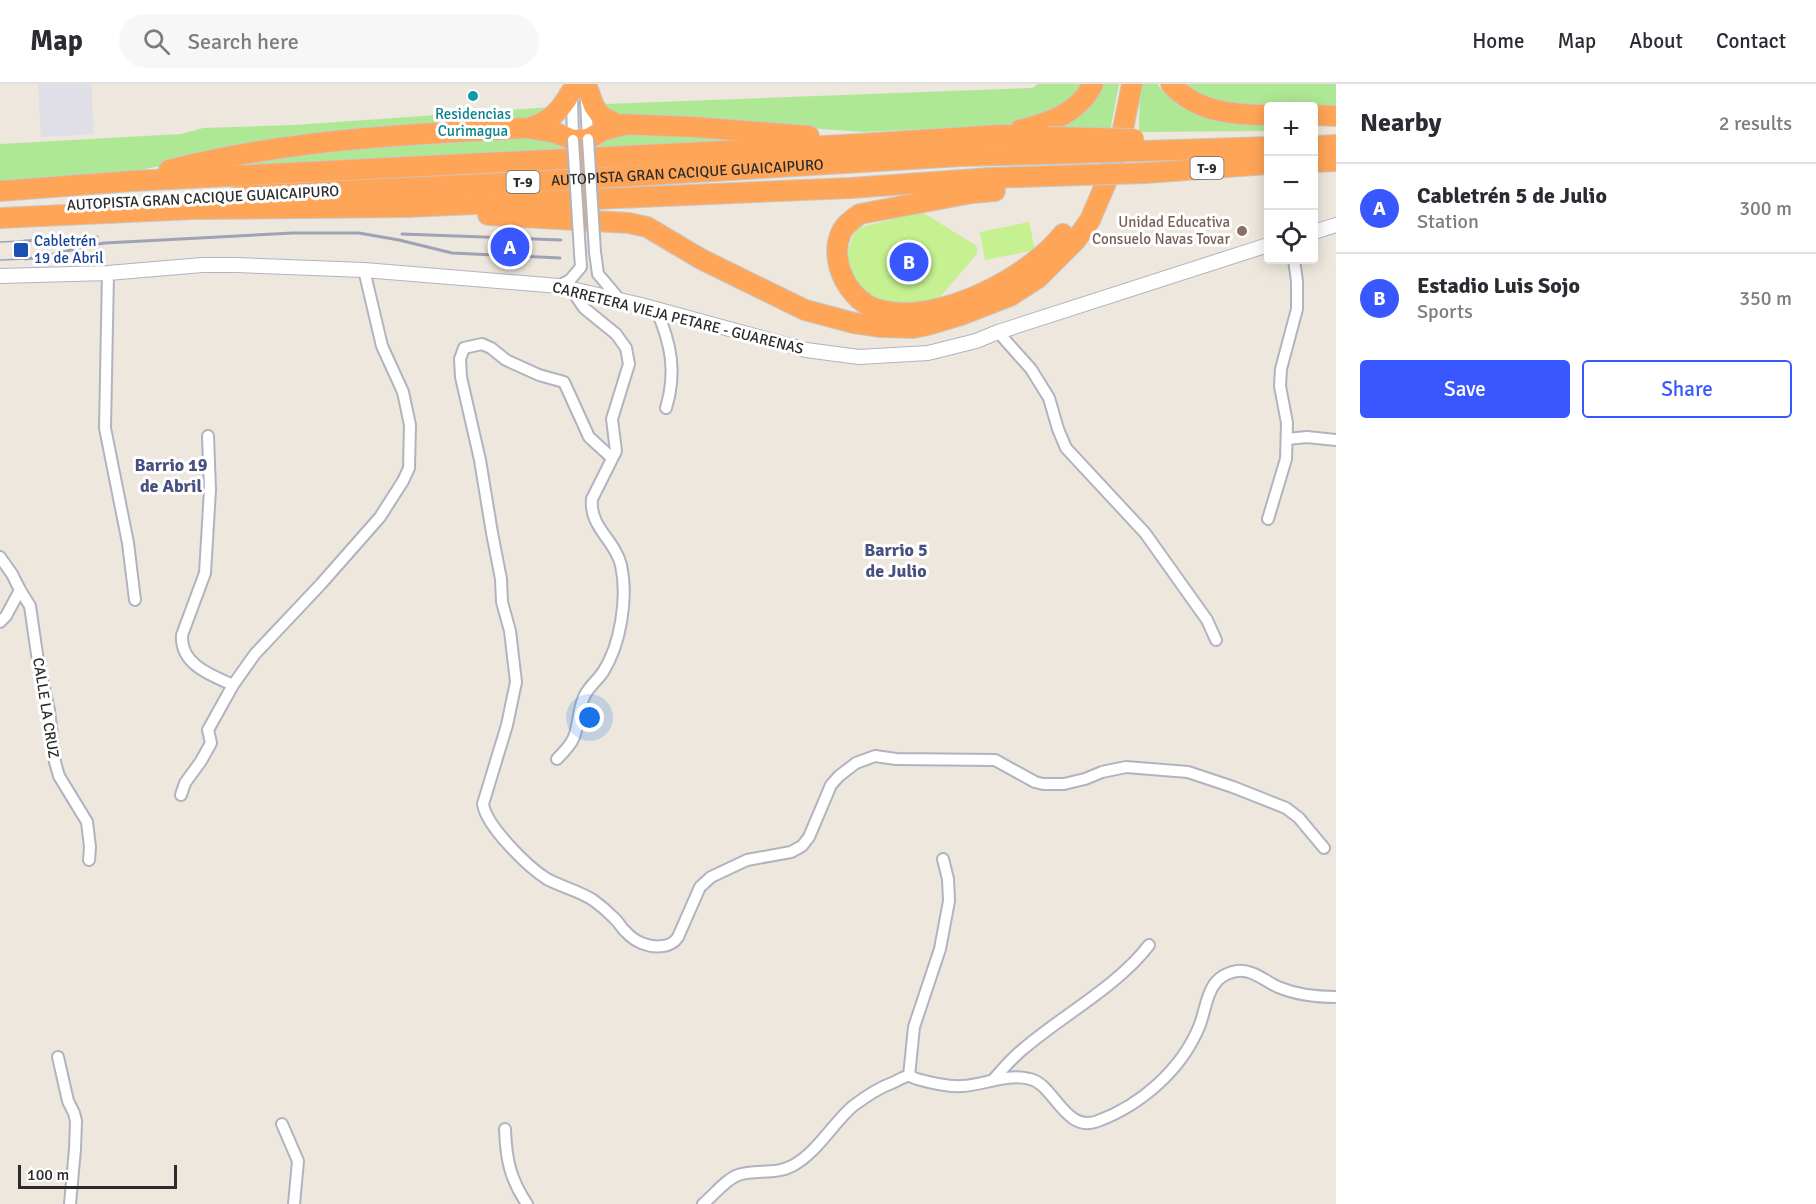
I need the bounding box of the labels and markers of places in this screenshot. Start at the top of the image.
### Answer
marker: Residencias Curimagua [466,89,480,103]
place label: Residencias Curimagua [435,105,511,140]
place label: Unidad Educativa Consuelo Navas Tovar [1092,213,1230,248]
pin: A [490,224,530,270]
marker: Unidad Educativa Consuelo Navas Tovar [1235,224,1249,238]
place label: Cabletrén 19 de Abril [34,232,104,267]
pin: B [890,240,928,285]
marker: Cabletrén 19 de Abril [12,241,30,259]

